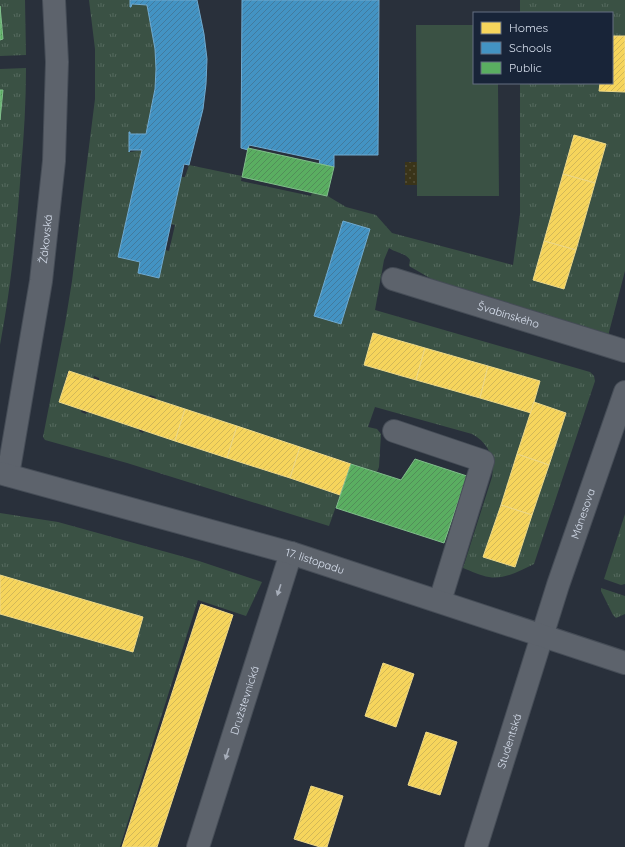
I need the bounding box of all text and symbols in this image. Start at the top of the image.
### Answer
legend [473,12,613,84]
text: Homes [509,20,549,35]
text: Schools [509,40,552,55]
text: Public [509,60,542,75]
street label: Žákovská [36,214,55,264]
street label: Švabinského [476,299,542,331]
street label: Mánesova [568,487,598,541]
street label: 17. listopadu [284,545,346,577]
one-way arrow [276,584,282,596]
street label: Družstevnická [227,664,262,736]
street label: Studentská [494,712,524,770]
one-way arrow [224,748,230,760]

